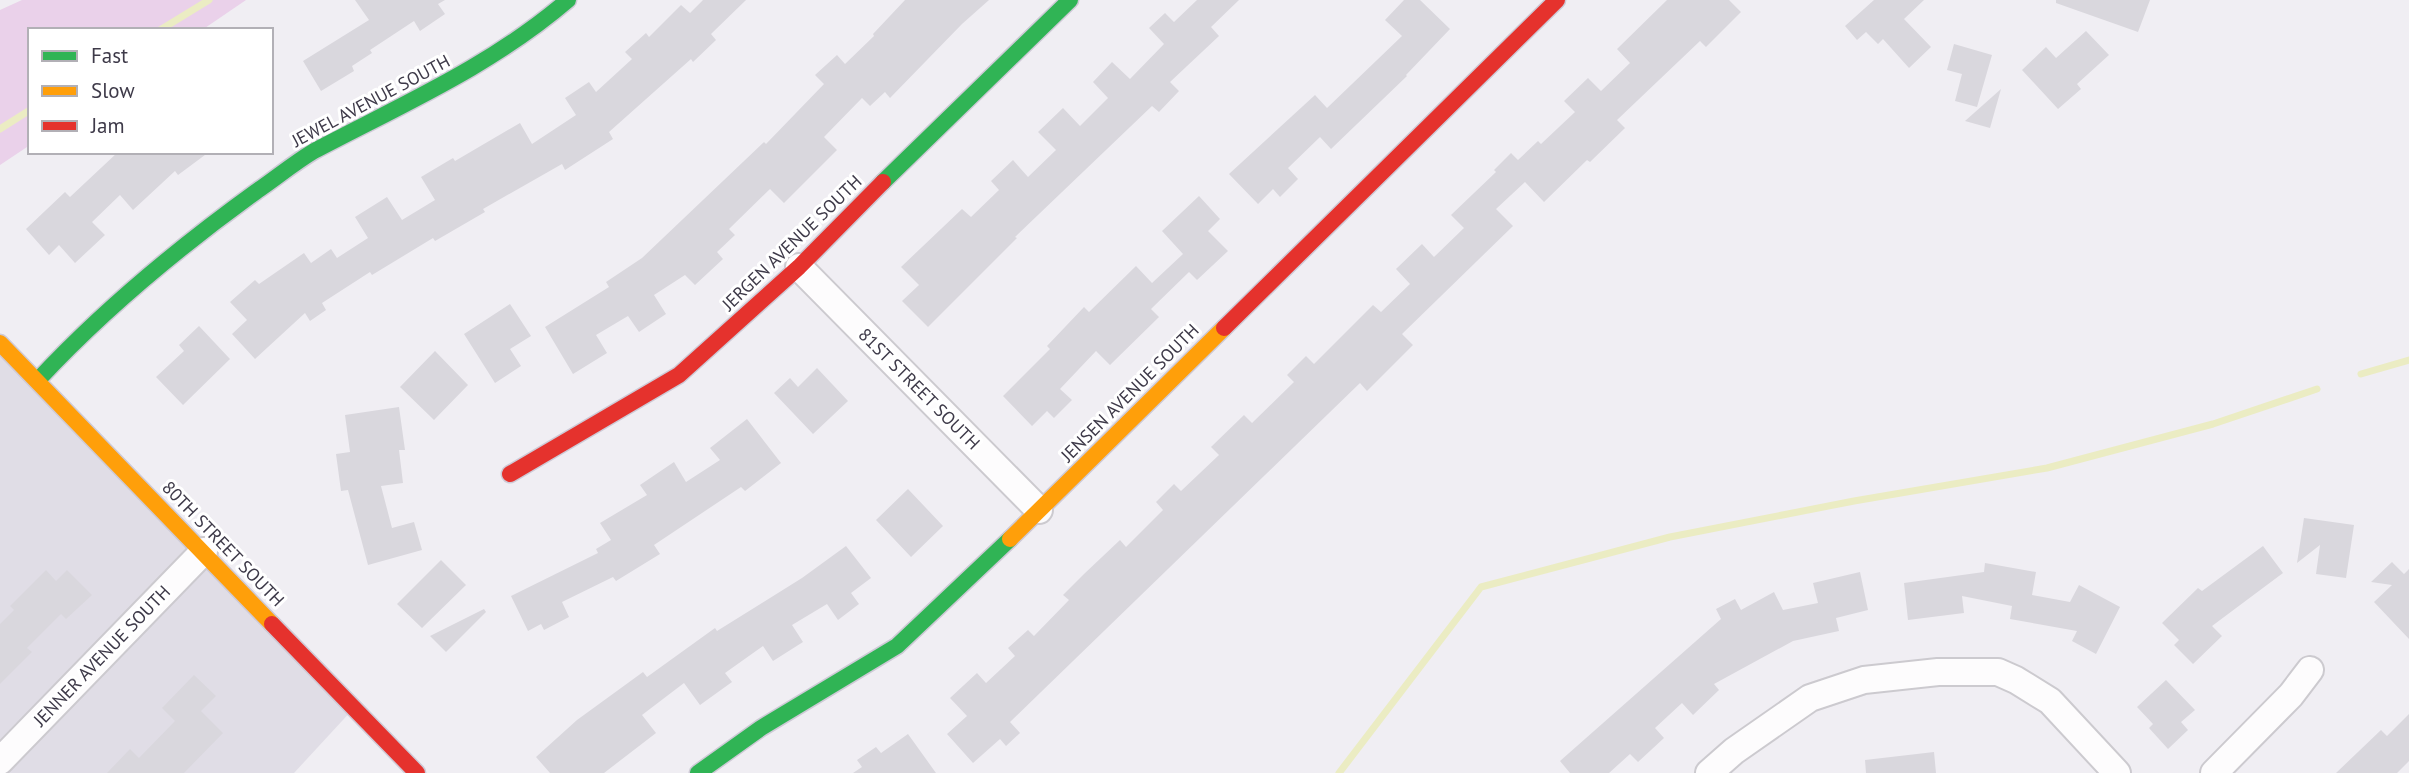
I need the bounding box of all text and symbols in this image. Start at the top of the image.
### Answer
legend [28,28,273,154]
text: Fast [91,42,128,69]
street label: JEWEL AVENUE SOUTH [287,49,454,152]
text: Slow [91,77,135,104]
text: Jam [90,112,125,139]
street label: JERGEN AVENUE SOUTH [716,170,866,316]
street label: JENSEN AVENUE SOUTH [1055,319,1204,467]
street label: 81ST STREET SOUTH [854,323,985,454]
street label: 80TH STREET SOUTH [157,476,289,611]
street label: JENNER AVENUE SOUTH [28,580,175,732]

